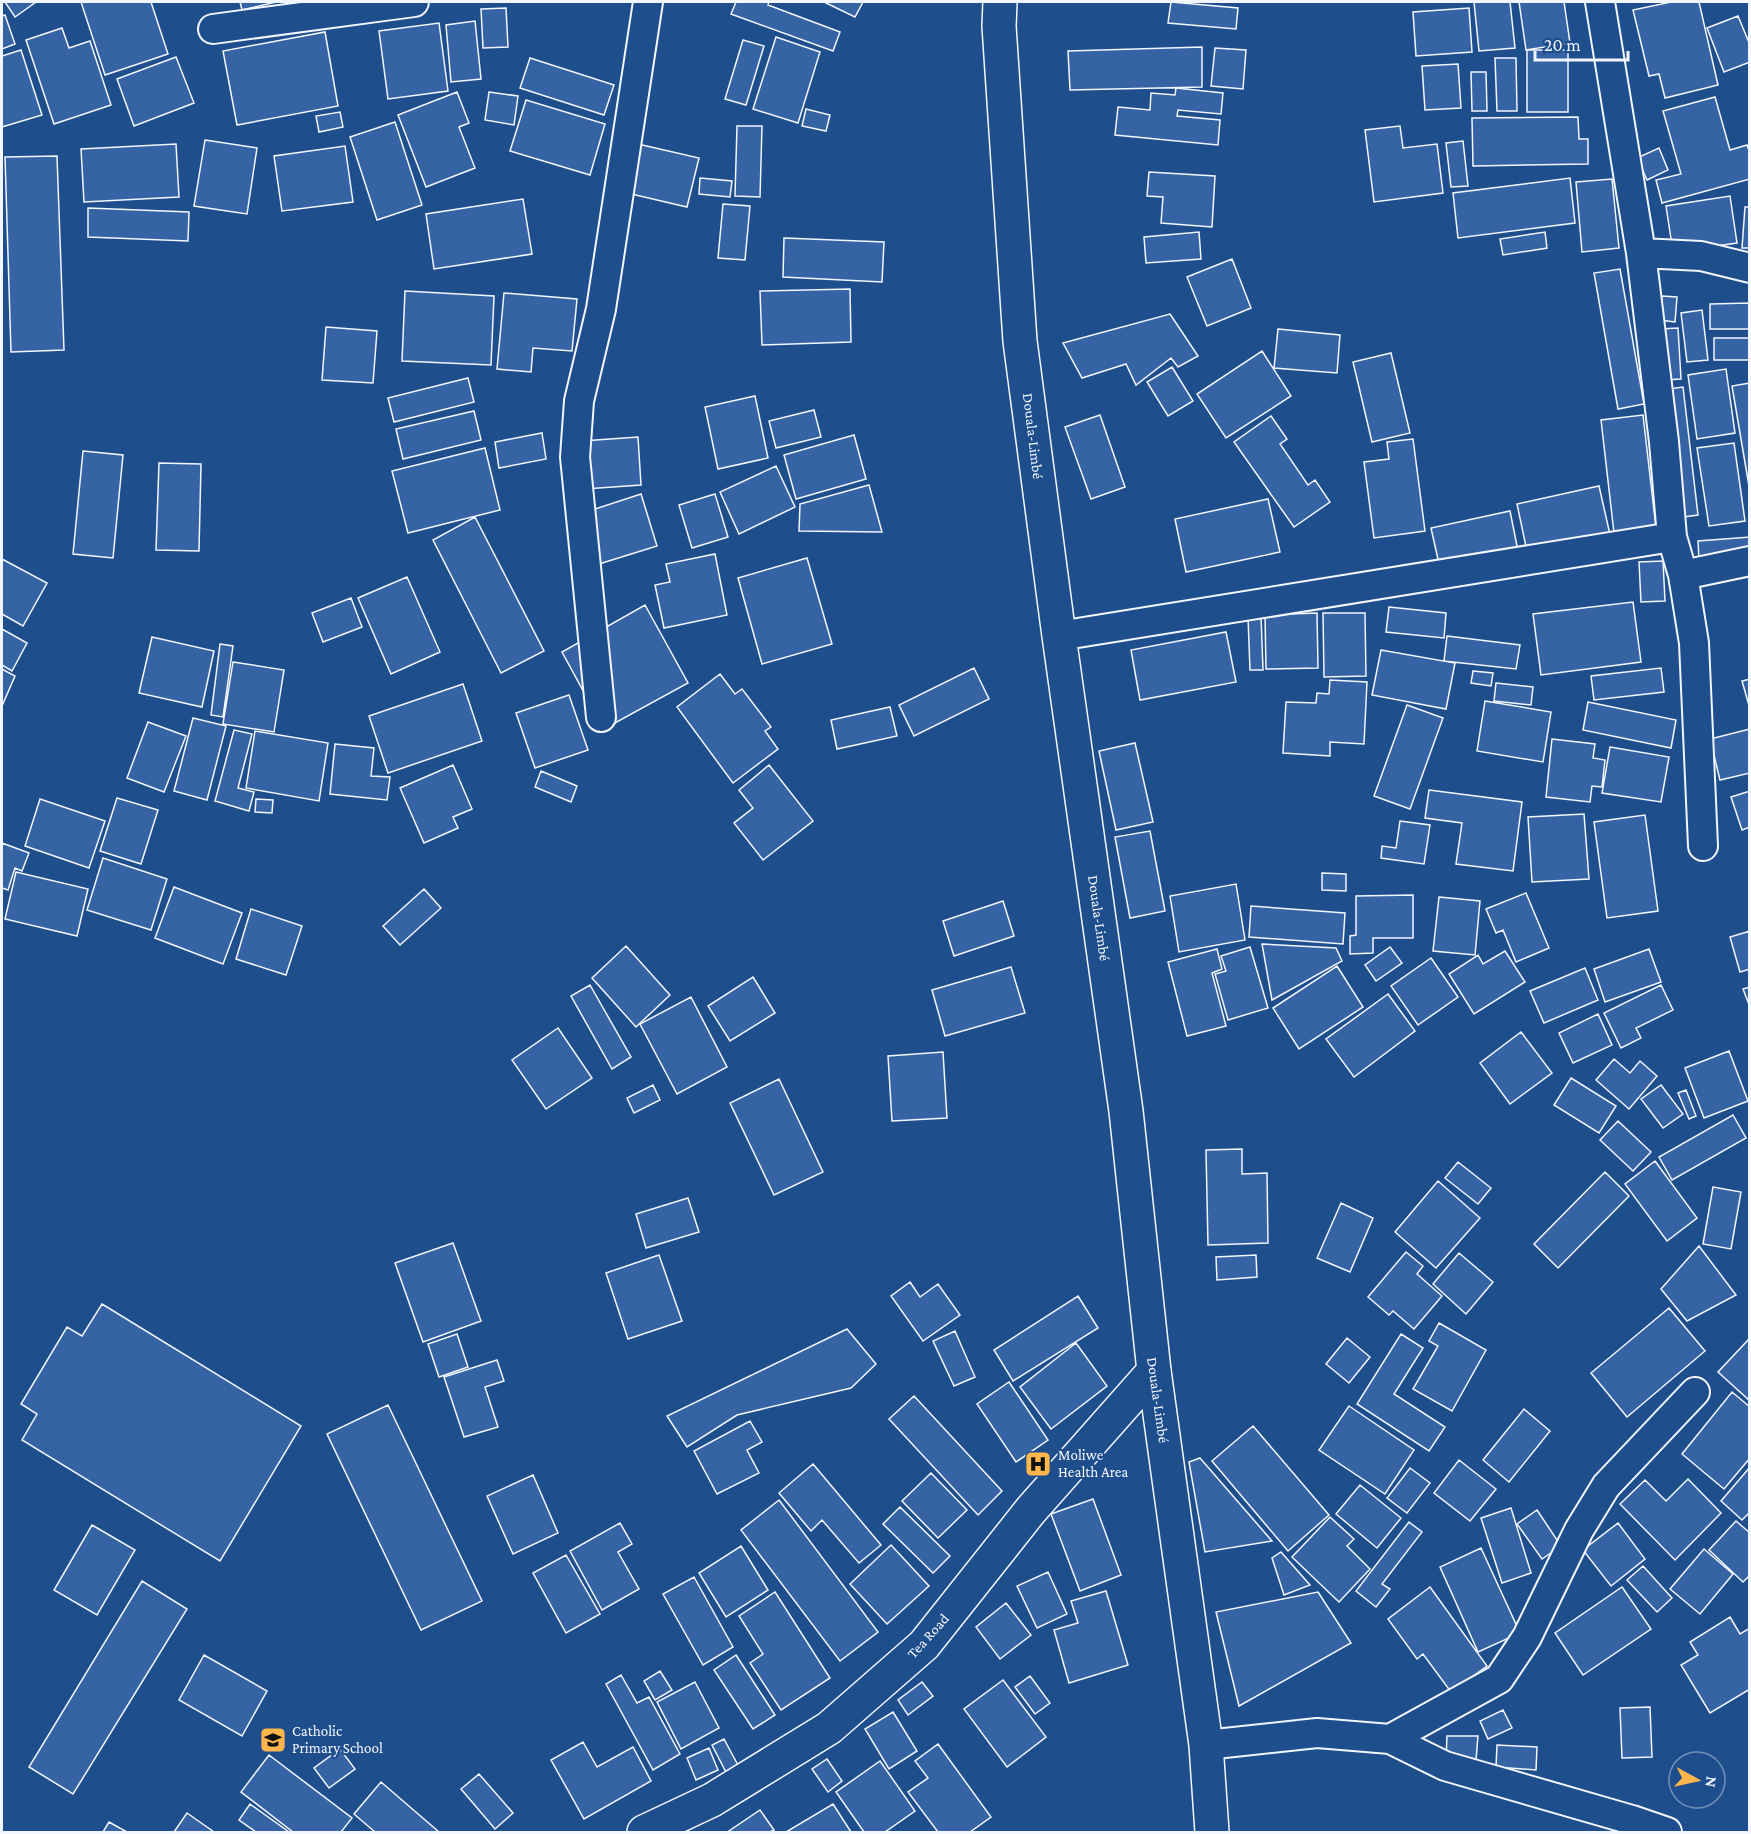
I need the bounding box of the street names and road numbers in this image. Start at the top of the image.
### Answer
street label: Douala-Limbé [1020,392,1046,480]
street label: Douala-Limbé [1085,874,1113,962]
street label: Douala-Limbé [1144,1356,1172,1444]
street label: Tea Road [904,1610,952,1662]

